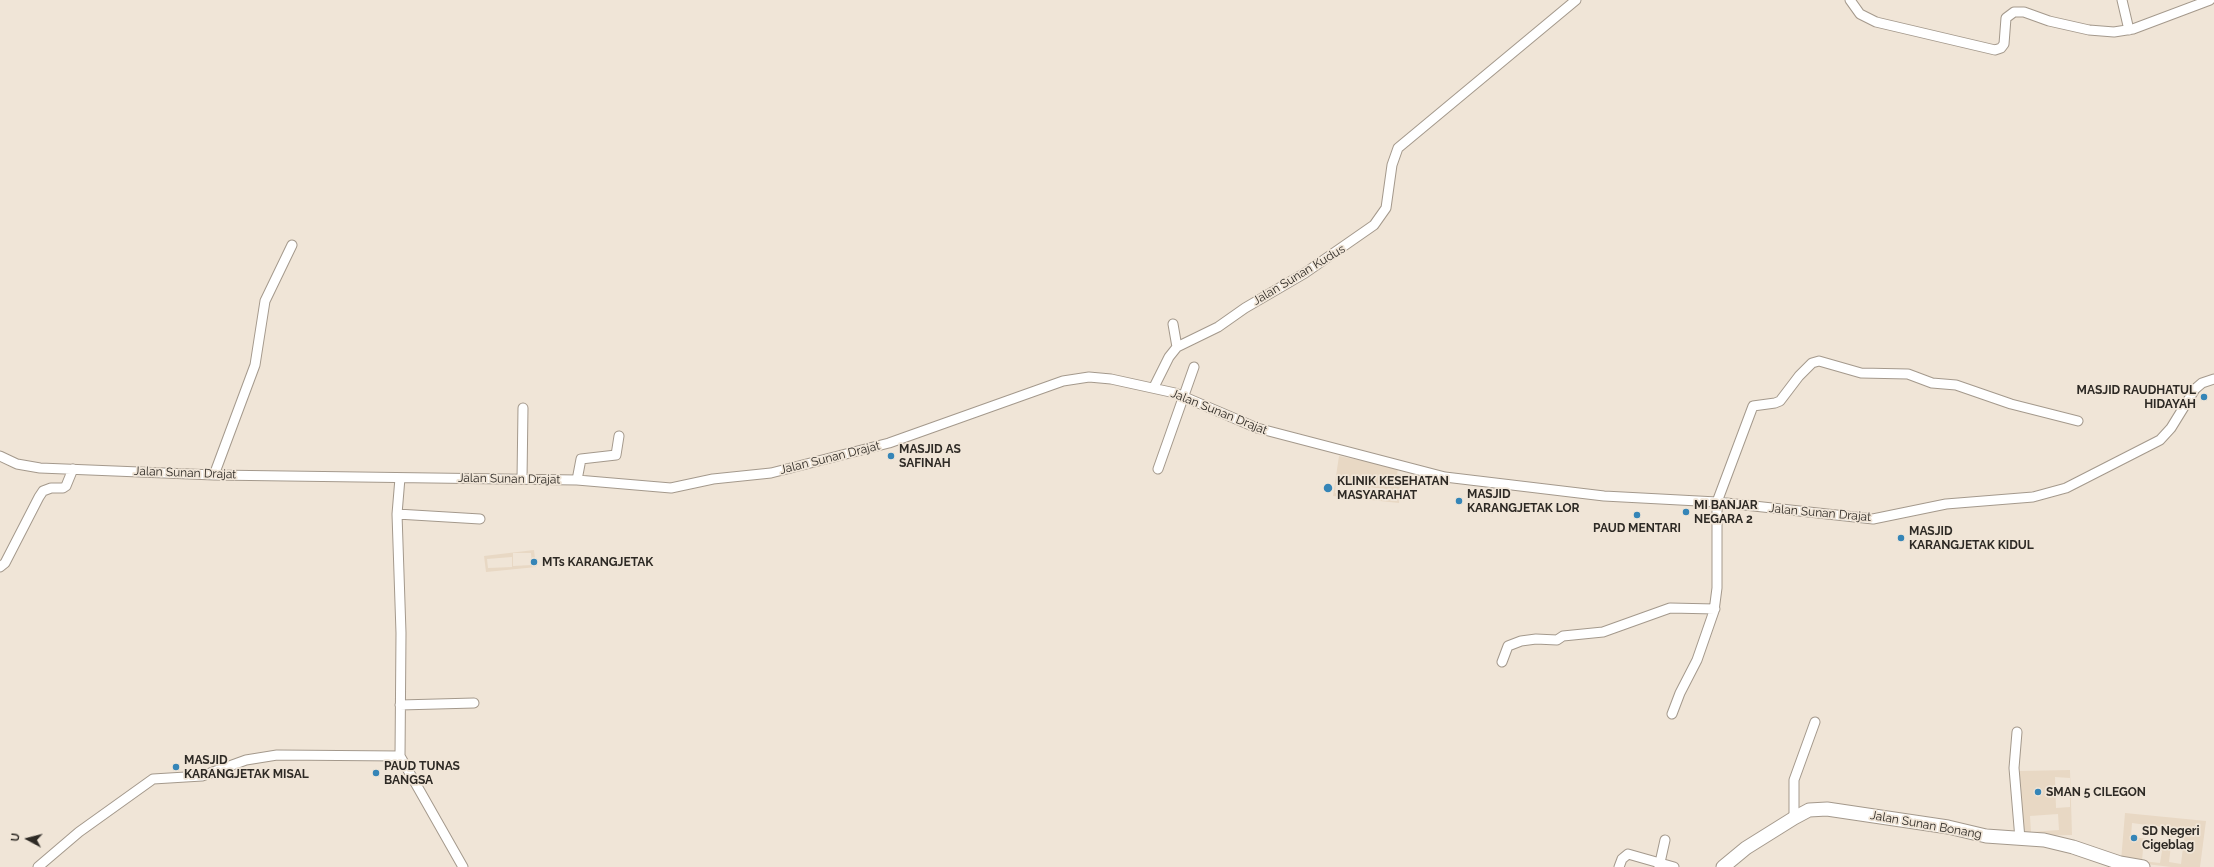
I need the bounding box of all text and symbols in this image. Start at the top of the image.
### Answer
street label: Jalan Sunan Kudus [1250,242,1348,308]
place label: MASJID RAUDHATUL HIDAYAH [2077,383,2196,411]
street label: Jalan Sunan Drajat [1169,386,1269,438]
marker: MASJID RAUDHATUL HIDAYAH [2199,392,2209,402]
street label: Jalan Sunan Drajat [778,439,882,477]
place label: MASJID AS SAFINAH [899,442,961,470]
marker: MASJID AS SAFINAH [886,451,896,461]
street label: Jalan Sunan Drajat [133,464,237,482]
street label: Jalan Sunan Drajat [458,471,560,487]
place label: KLINIK KESEHATAN MASYARAHAT [1337,474,1449,502]
marker: KLINIK KESEHATAN MASYARAHAT [1322,482,1334,494]
place label: MASJID KARANGJETAK LOR [1467,487,1580,515]
marker: MASJID KARANGJETAK LOR [1454,496,1464,506]
place label: MI BANJAR NEGARA 2 [1694,498,1758,526]
street label: Jalan Sunan Drajat [1768,501,1872,525]
marker: MI BANJAR NEGARA 2 [1681,507,1691,517]
marker: PAUD MENTARI [1632,510,1642,520]
place label: PAUD MENTARI [1593,521,1681,535]
place label: MASJID KARANGJETAK KIDUL [1909,524,2034,552]
marker: MASJID KARANGJETAK KIDUL [1896,533,1906,543]
place label: MTs KARANGJETAK [542,555,653,569]
marker: MTs KARANGJETAK [529,557,539,567]
place label: MASJID KARANGJETAK MISAL [184,753,309,781]
place label: PAUD TUNAS BANGSA [384,759,460,787]
marker: MASJID KARANGJETAK MISAL [171,762,181,772]
marker: PAUD TUNAS BANGSA [371,768,381,778]
place label: SMAN 5 CILEGON [2046,785,2146,799]
marker: SMAN 5 CILEGON [2033,787,2043,797]
street label: Jalan Sunan Bonang [1869,808,1983,842]
north arrow [8,819,48,859]
place label: SD Negeri Cigeblag [2142,824,2200,852]
text: U [9,833,23,842]
marker: SD Negeri Cigeblag [2129,833,2139,843]

